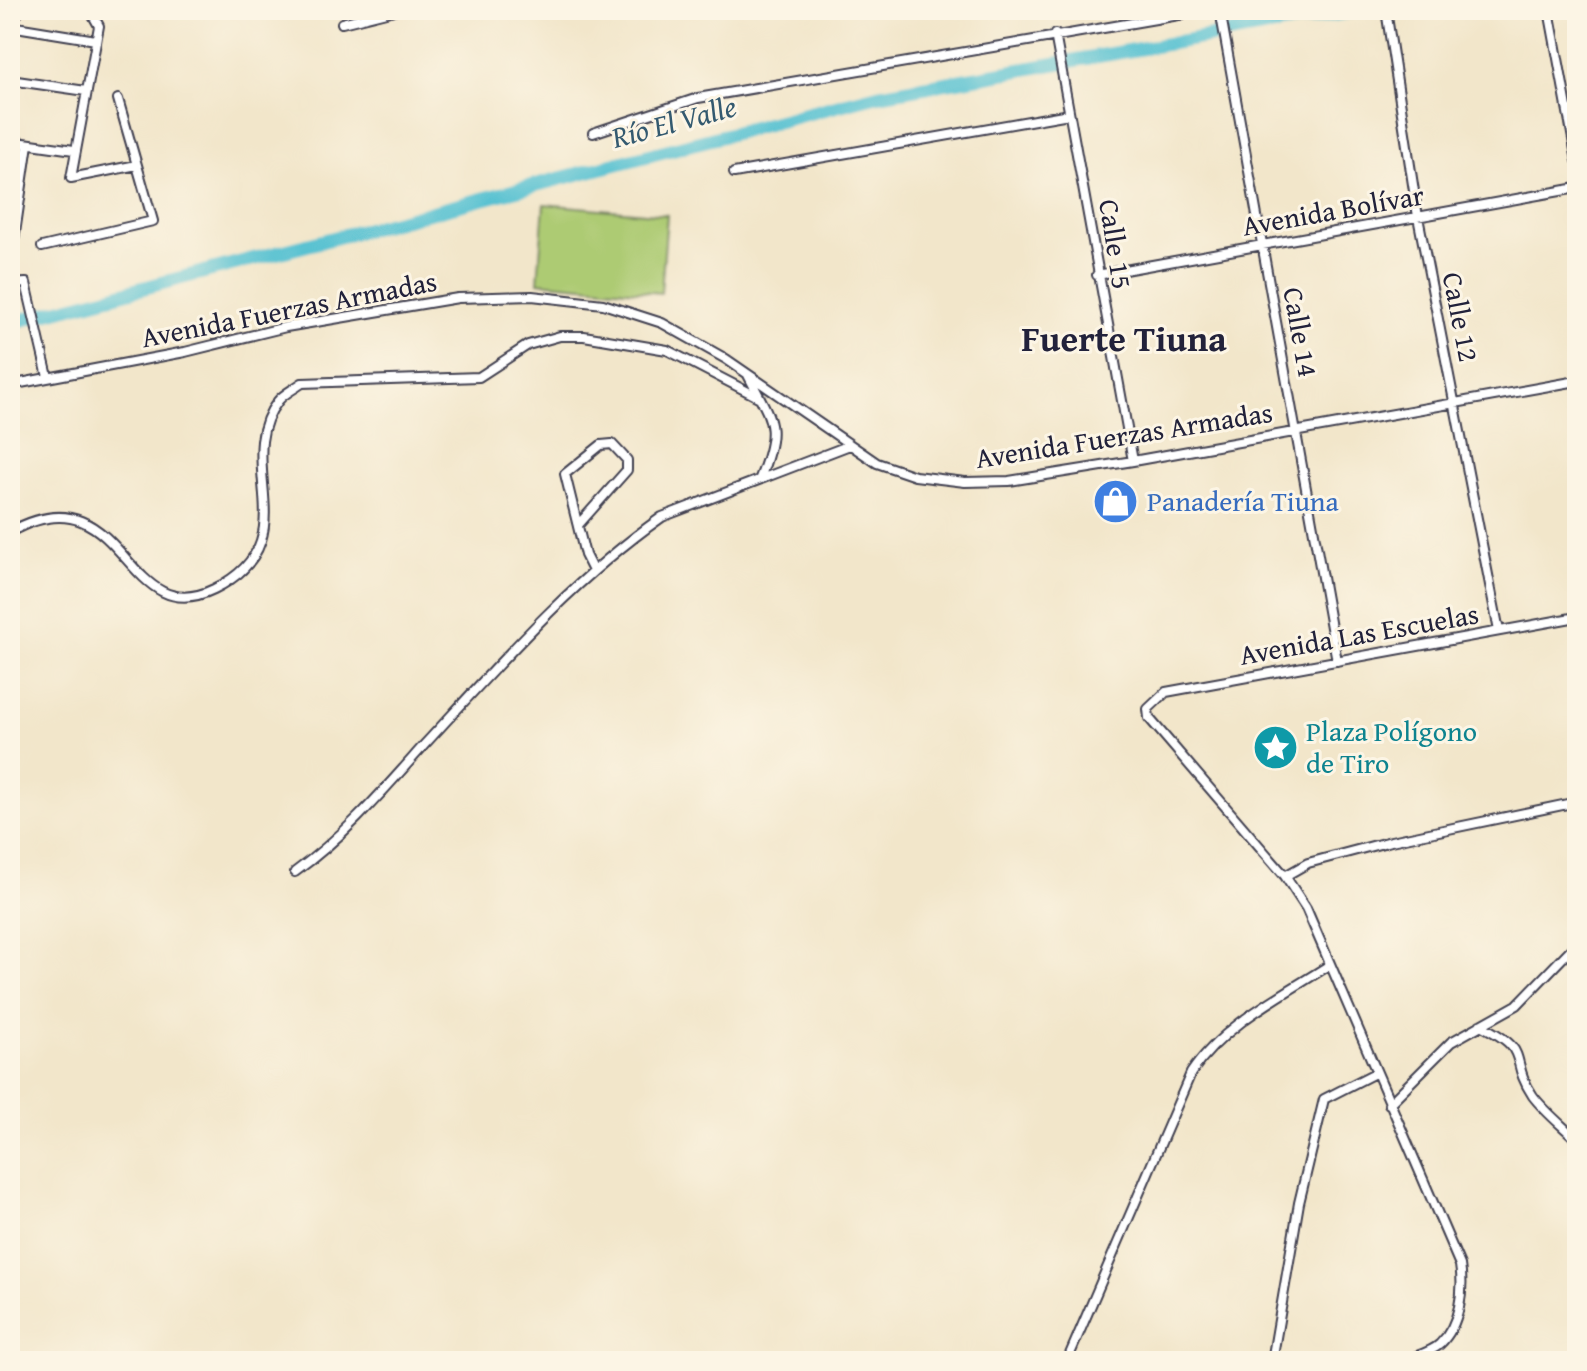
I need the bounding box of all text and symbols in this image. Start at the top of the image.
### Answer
water label: Río El Valle [606,83,741,159]
street label: Avenida Bolívar [1239,173,1428,246]
street label: Calle 15 [1089,196,1144,292]
street label: Avenida Fuerzas Armadas [138,260,440,357]
street label: Calle 12 [1433,269,1490,365]
street label: Calle 14 [1273,284,1330,380]
district label: Fuerte Tiuna [1021,311,1227,364]
street label: Avenida Fuerzas Armadas [972,391,1275,478]
shop icon: Panadería Tiuna [1092,477,1140,525]
place label: Panadería Tiuna [1147,480,1340,521]
street label: Avenida Las Escuelas [1236,592,1482,675]
place label: Plaza Polígono de Tiro [1306,710,1477,783]
place icon: Plaza Polígono de Tiro [1251,723,1299,771]

